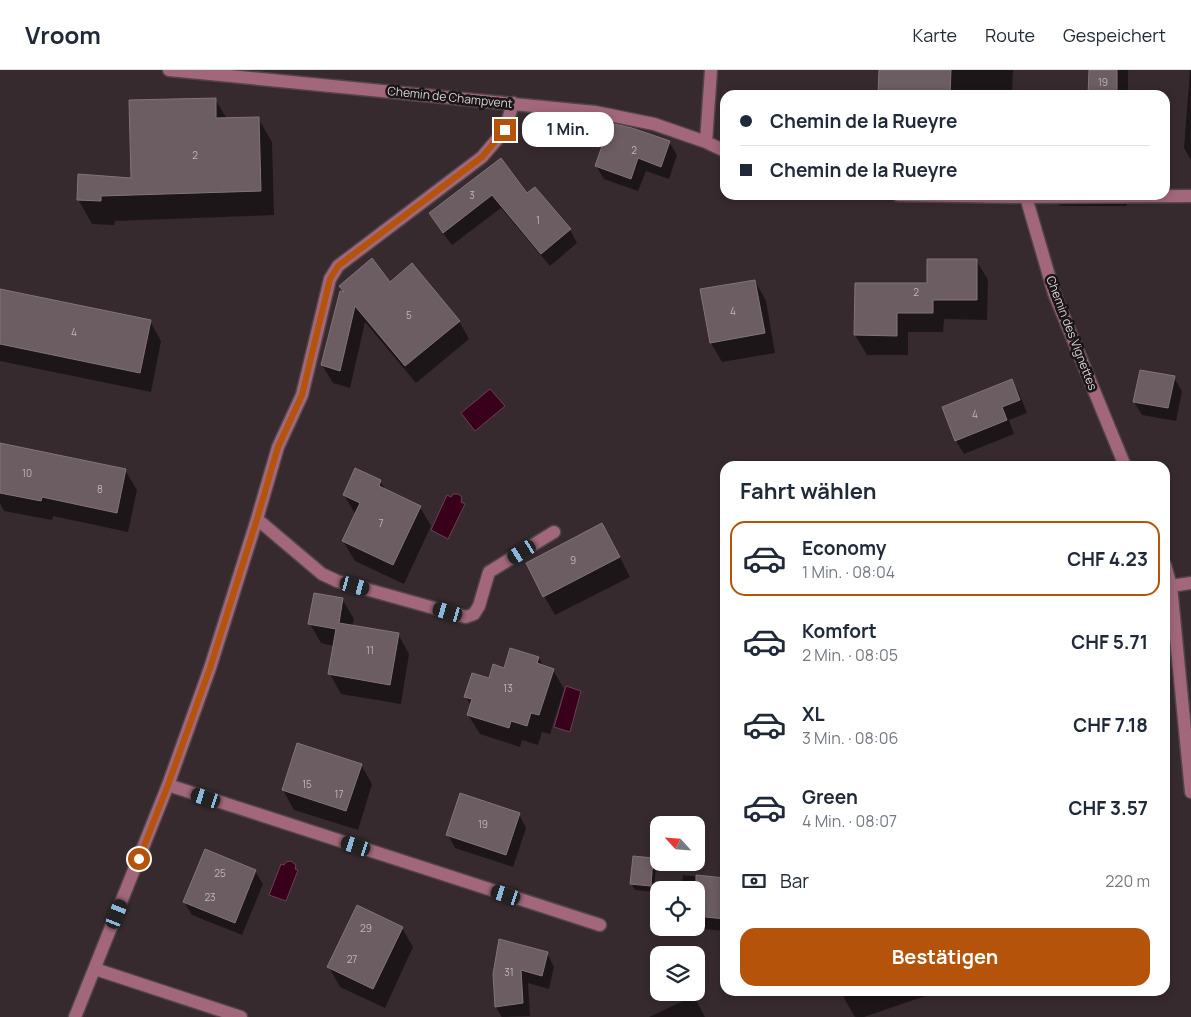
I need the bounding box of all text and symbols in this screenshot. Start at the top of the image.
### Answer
text: Vroom [25,18,101,51]
text: Karte [912,23,957,47]
text: Route [985,23,1035,47]
text: Gespeichert [1063,23,1166,47]
house number: 19 [1098,75,1108,89]
street label: Chemin de Champvent [387,82,514,112]
text: Chemin de la Rueyre [770,108,957,134]
callout: 1 Min. [522,112,615,148]
text: 1 Min. [546,118,590,140]
route end [494,119,516,141]
house number: 2 [631,143,637,157]
house number: 2 [192,148,198,162]
text: Chemin de la Rueyre [770,157,957,183]
house number: 3 [469,188,475,202]
house number: 1 [536,213,540,227]
street label: Chemin des Vignettes [1042,273,1102,393]
house number: 2 [913,285,919,299]
house number: 4 [730,304,736,318]
house number: 5 [406,308,412,322]
house number: 4 [71,325,77,339]
house number: 4 [972,407,978,421]
house number: 10 [22,466,32,480]
text: Fahrt wählen [740,476,877,506]
house number: 8 [97,482,103,496]
house number: 7 [378,516,384,530]
text: Economy [802,535,886,561]
icon: car [742,536,787,581]
car [505,538,538,566]
text: CHF 4.23 [1067,546,1148,572]
house number: 9 [570,553,576,567]
text: 1 Min. · 08:04 [802,561,895,583]
car [338,575,371,597]
car [431,601,464,623]
text: Komfort [802,618,877,644]
icon: car [742,619,787,664]
text: CHF 5.71 [1071,629,1148,655]
house number: 11 [366,643,374,657]
text: 2 Min. · 08:05 [802,644,898,666]
house number: 13 [503,681,513,695]
text: XL [802,701,825,727]
icon: car [742,702,787,747]
text: CHF 7.18 [1073,712,1148,738]
text: 3 Min. · 08:06 [802,727,898,749]
house number: 15 [302,777,312,791]
text: Green [802,784,858,810]
icon: car [742,785,787,830]
car [189,786,222,810]
house number: 17 [335,787,343,801]
text: CHF 3.57 [1068,795,1148,821]
text: 4 Min. · 08:07 [802,810,897,832]
north arrow [650,816,705,871]
map controls [650,816,705,1001]
house number: 19 [478,817,488,831]
car [339,834,372,858]
route start [128,848,150,870]
house number: 25 [214,866,226,880]
icon: cash [740,867,768,895]
text: Bar [780,868,809,894]
text: 220 m [1105,870,1150,892]
button: locate [650,881,705,936]
car [489,883,522,907]
house number: 23 [204,890,216,904]
car [104,897,129,931]
house number: 29 [360,921,372,935]
button: Bestätigen [740,928,1150,986]
button: layers [650,946,705,1001]
house number: 27 [347,952,357,966]
house number: 31 [504,965,514,979]

